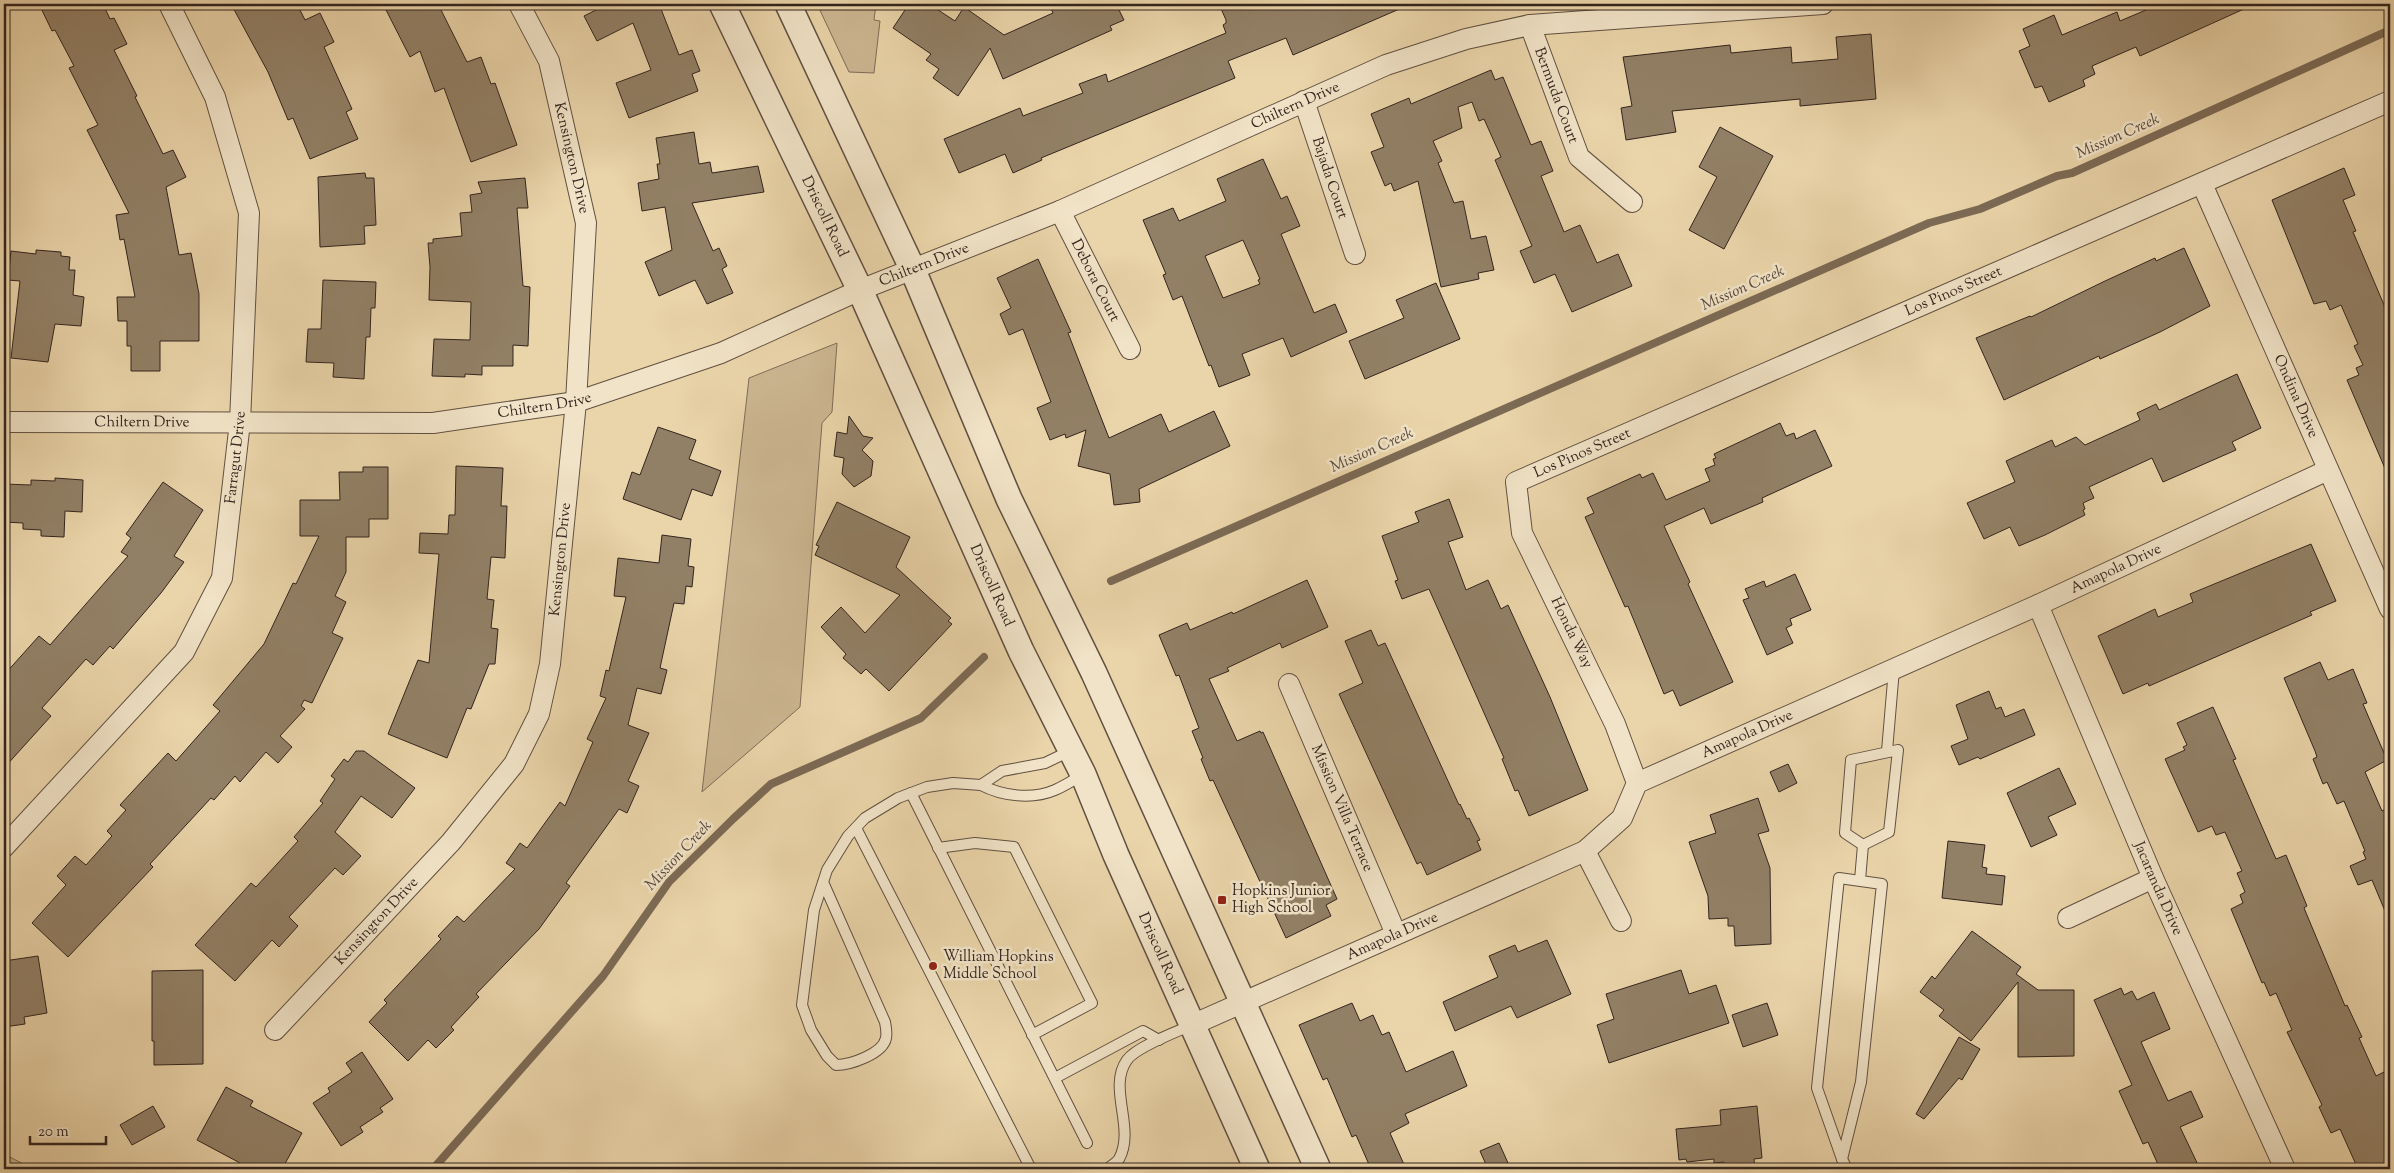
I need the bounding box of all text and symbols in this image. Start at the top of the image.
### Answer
street label: Bermuda Court [1529,44,1584,146]
street label: Chiltern Drive [1247,77,1343,135]
street label: Kensington Drive [548,100,594,216]
water label: Mission Creek [2073,108,2163,166]
street label: Bajada Court [1306,134,1353,221]
street label: Driscoll Road [796,172,853,261]
street label: Debora Court [1066,236,1125,326]
street label: Chiltern Drive [876,237,972,292]
water label: Mission Creek [1698,260,1788,318]
street label: Los Pinos Street [1902,261,2005,322]
street label: Ondina Drive [2268,351,2324,441]
street label: Chiltern Drive [496,387,595,424]
street label: Farragut Drive [220,411,251,505]
street label: Chiltern Drive [94,412,190,433]
water label: Mission Creek [1327,422,1417,480]
street label: Los Pinos Street [1530,423,1634,483]
street label: Kensington Drive [544,502,576,617]
street label: Amapola Drive [2067,539,2165,599]
street label: Driscoll Road [964,541,1019,630]
street label: Honda Way [1545,594,1598,673]
street label: Amapola Drive [1698,705,1796,764]
street label: Mission Villa Terrace [1306,741,1379,875]
water label: Mission Creek [640,816,718,896]
street label: Jacaranda Drive [2128,837,2188,939]
street label: Kensington Drive [330,872,423,970]
place label: Hopkins Junior High School [1232,881,1331,919]
marker: Hopkins Junior High School [1216,894,1228,906]
street label: Amapola Drive [1343,907,1441,966]
street label: Driscoll Road [1133,909,1188,998]
place label: William Hopkins Middle School [943,947,1054,985]
marker: William Hopkins Middle School [927,960,939,972]
scale bar [30,1113,106,1145]
text: 20 m [38,1122,69,1143]

